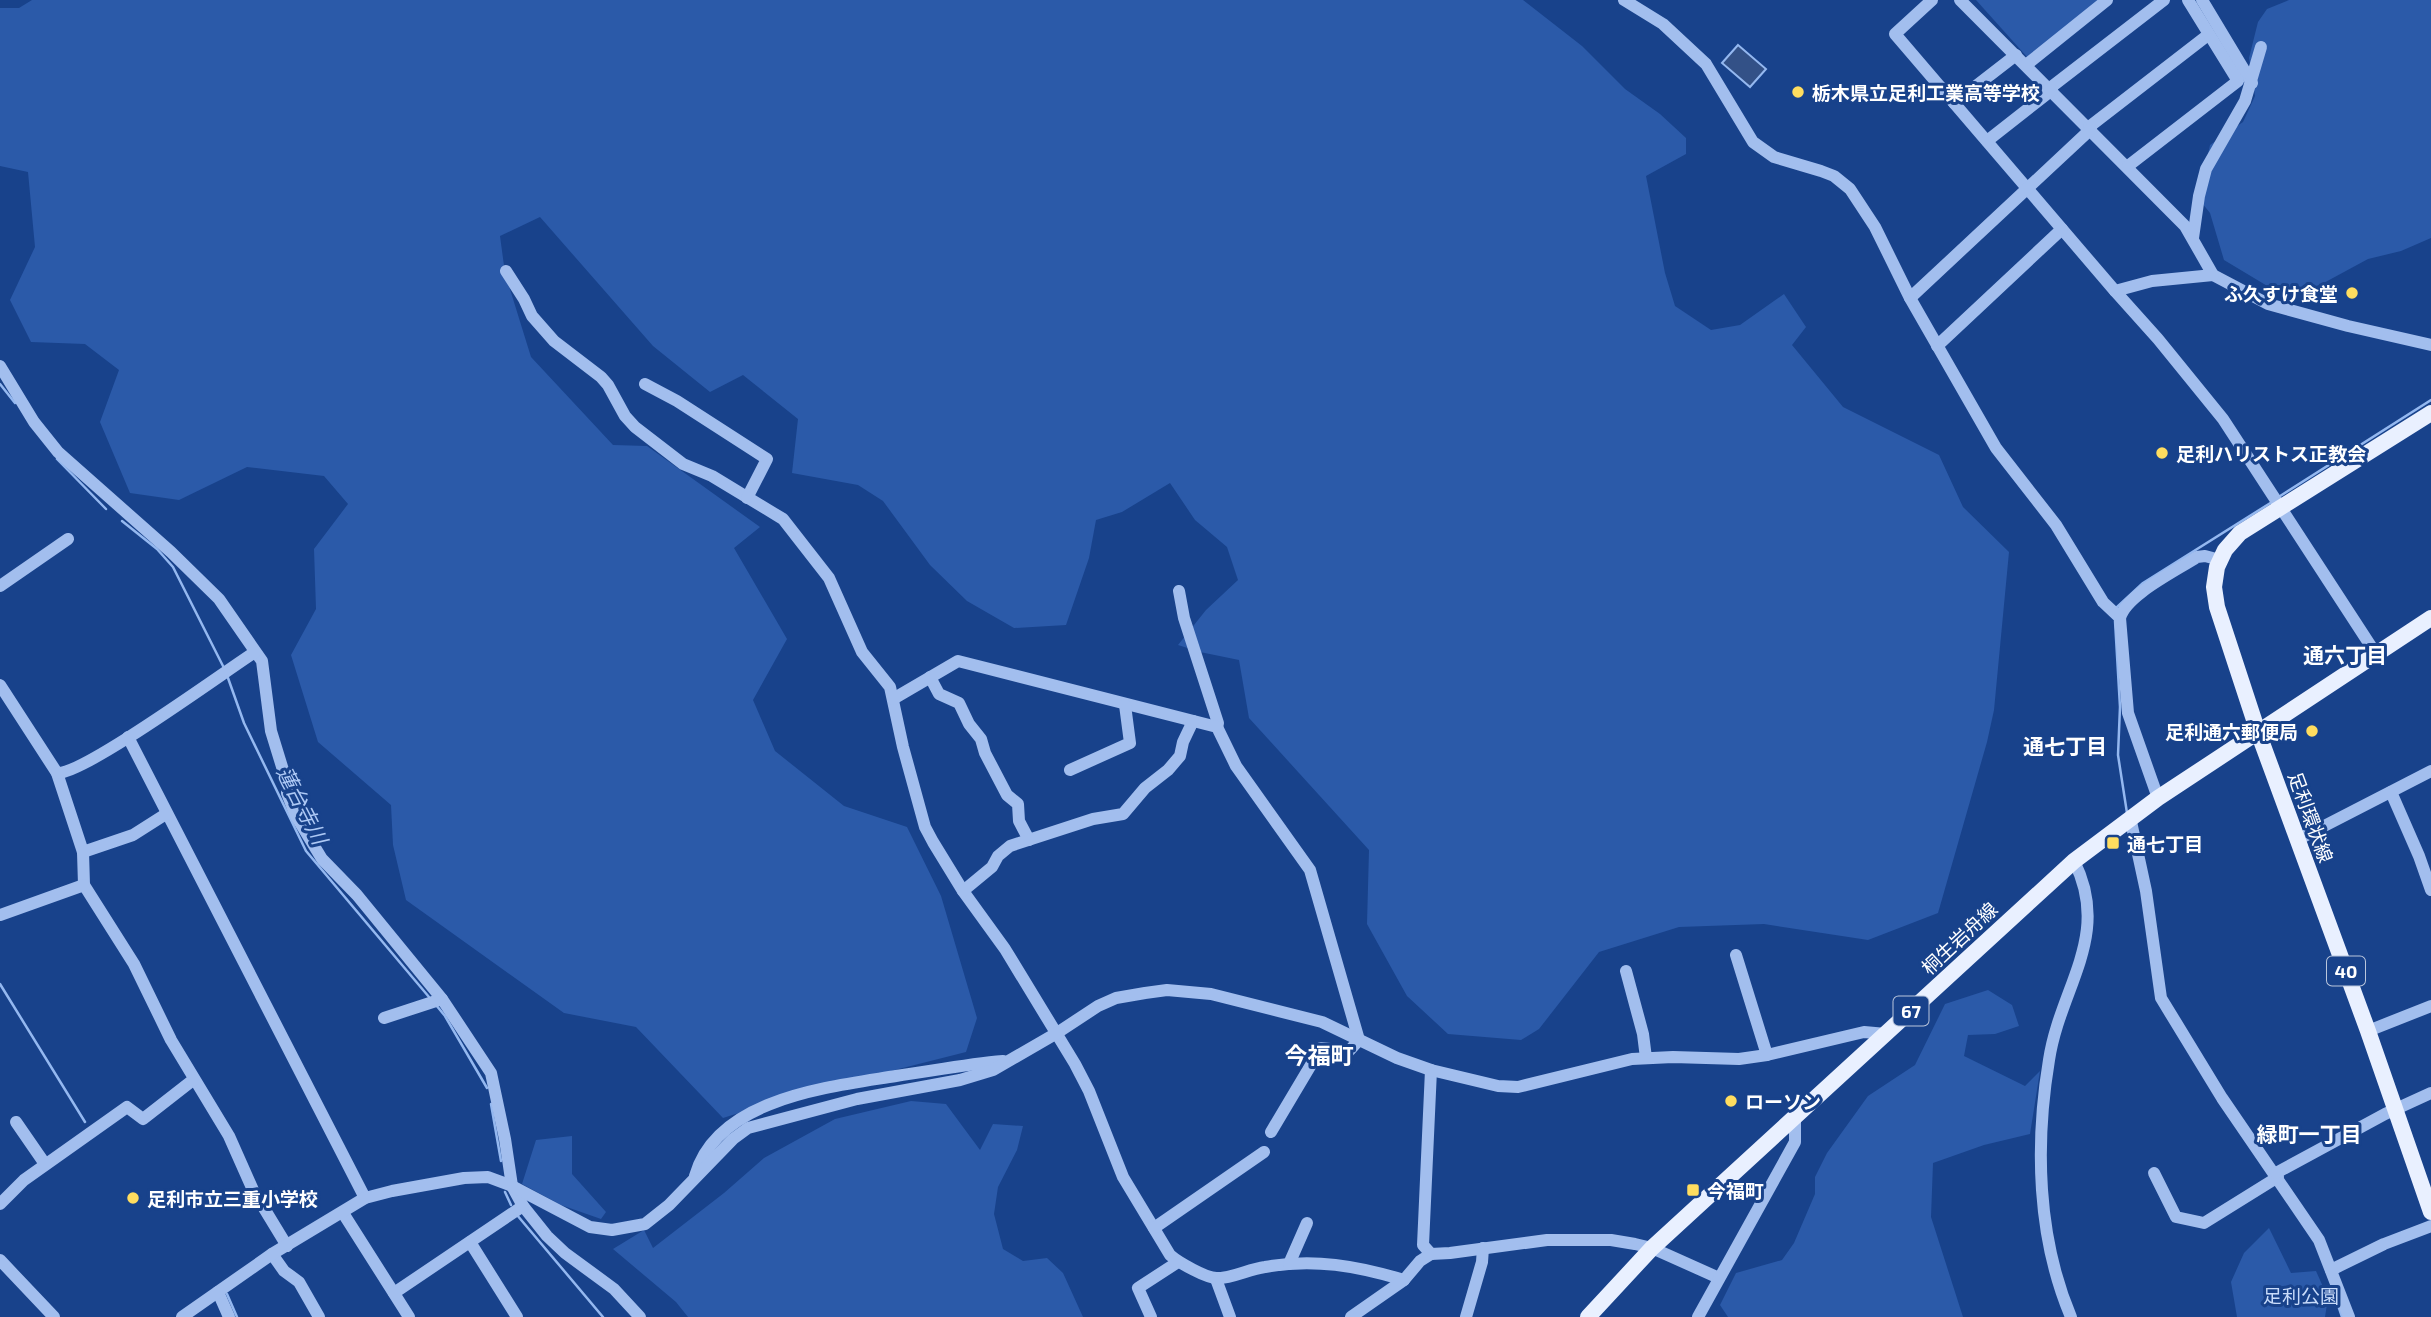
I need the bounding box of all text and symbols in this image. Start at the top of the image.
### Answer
place label: 栃木県立足利工業高等学校 [1812,81,2040,104]
marker: 栃木県立足利工業高等学校 [1790,84,1806,100]
place label: ふ久すけ食堂 [2224,282,2338,305]
marker: ふ久すけ食堂 [2344,285,2360,301]
place label: 足利ハリストス正教会 [2176,442,2366,465]
marker: 足利ハリストス正教会 [2154,445,2170,461]
district label: 通六丁目 [2303,642,2387,667]
place label: 足利通六郵便局 [2165,720,2298,743]
marker: 足利通六郵便局 [2304,723,2320,739]
district label: 通七丁目 [2023,733,2107,758]
water label: 蓮台寺川 [273,762,334,850]
street label: 足利環状線 [2284,768,2338,866]
place label: 通七丁目 [2127,832,2203,855]
marker: 通七丁目 [2105,835,2121,851]
street label: 桐生岩舟線 [1916,897,2002,979]
road number: 40 [2327,956,2365,986]
road number: 67 [1894,996,1928,1026]
district label: 今福町 [1285,1041,1354,1069]
place label: ローソン [1745,1090,1821,1113]
marker: ローソン [1723,1093,1739,1109]
district label: 緑町一丁目 [2257,1121,2362,1146]
place label: 今福町 [1707,1179,1764,1202]
marker: 今福町 [1685,1182,1701,1198]
place label: 足利市立三重小学校 [147,1187,318,1210]
marker: 足利市立三重小学校 [125,1190,141,1206]
park label: 足利公園 [2263,1284,2339,1307]

